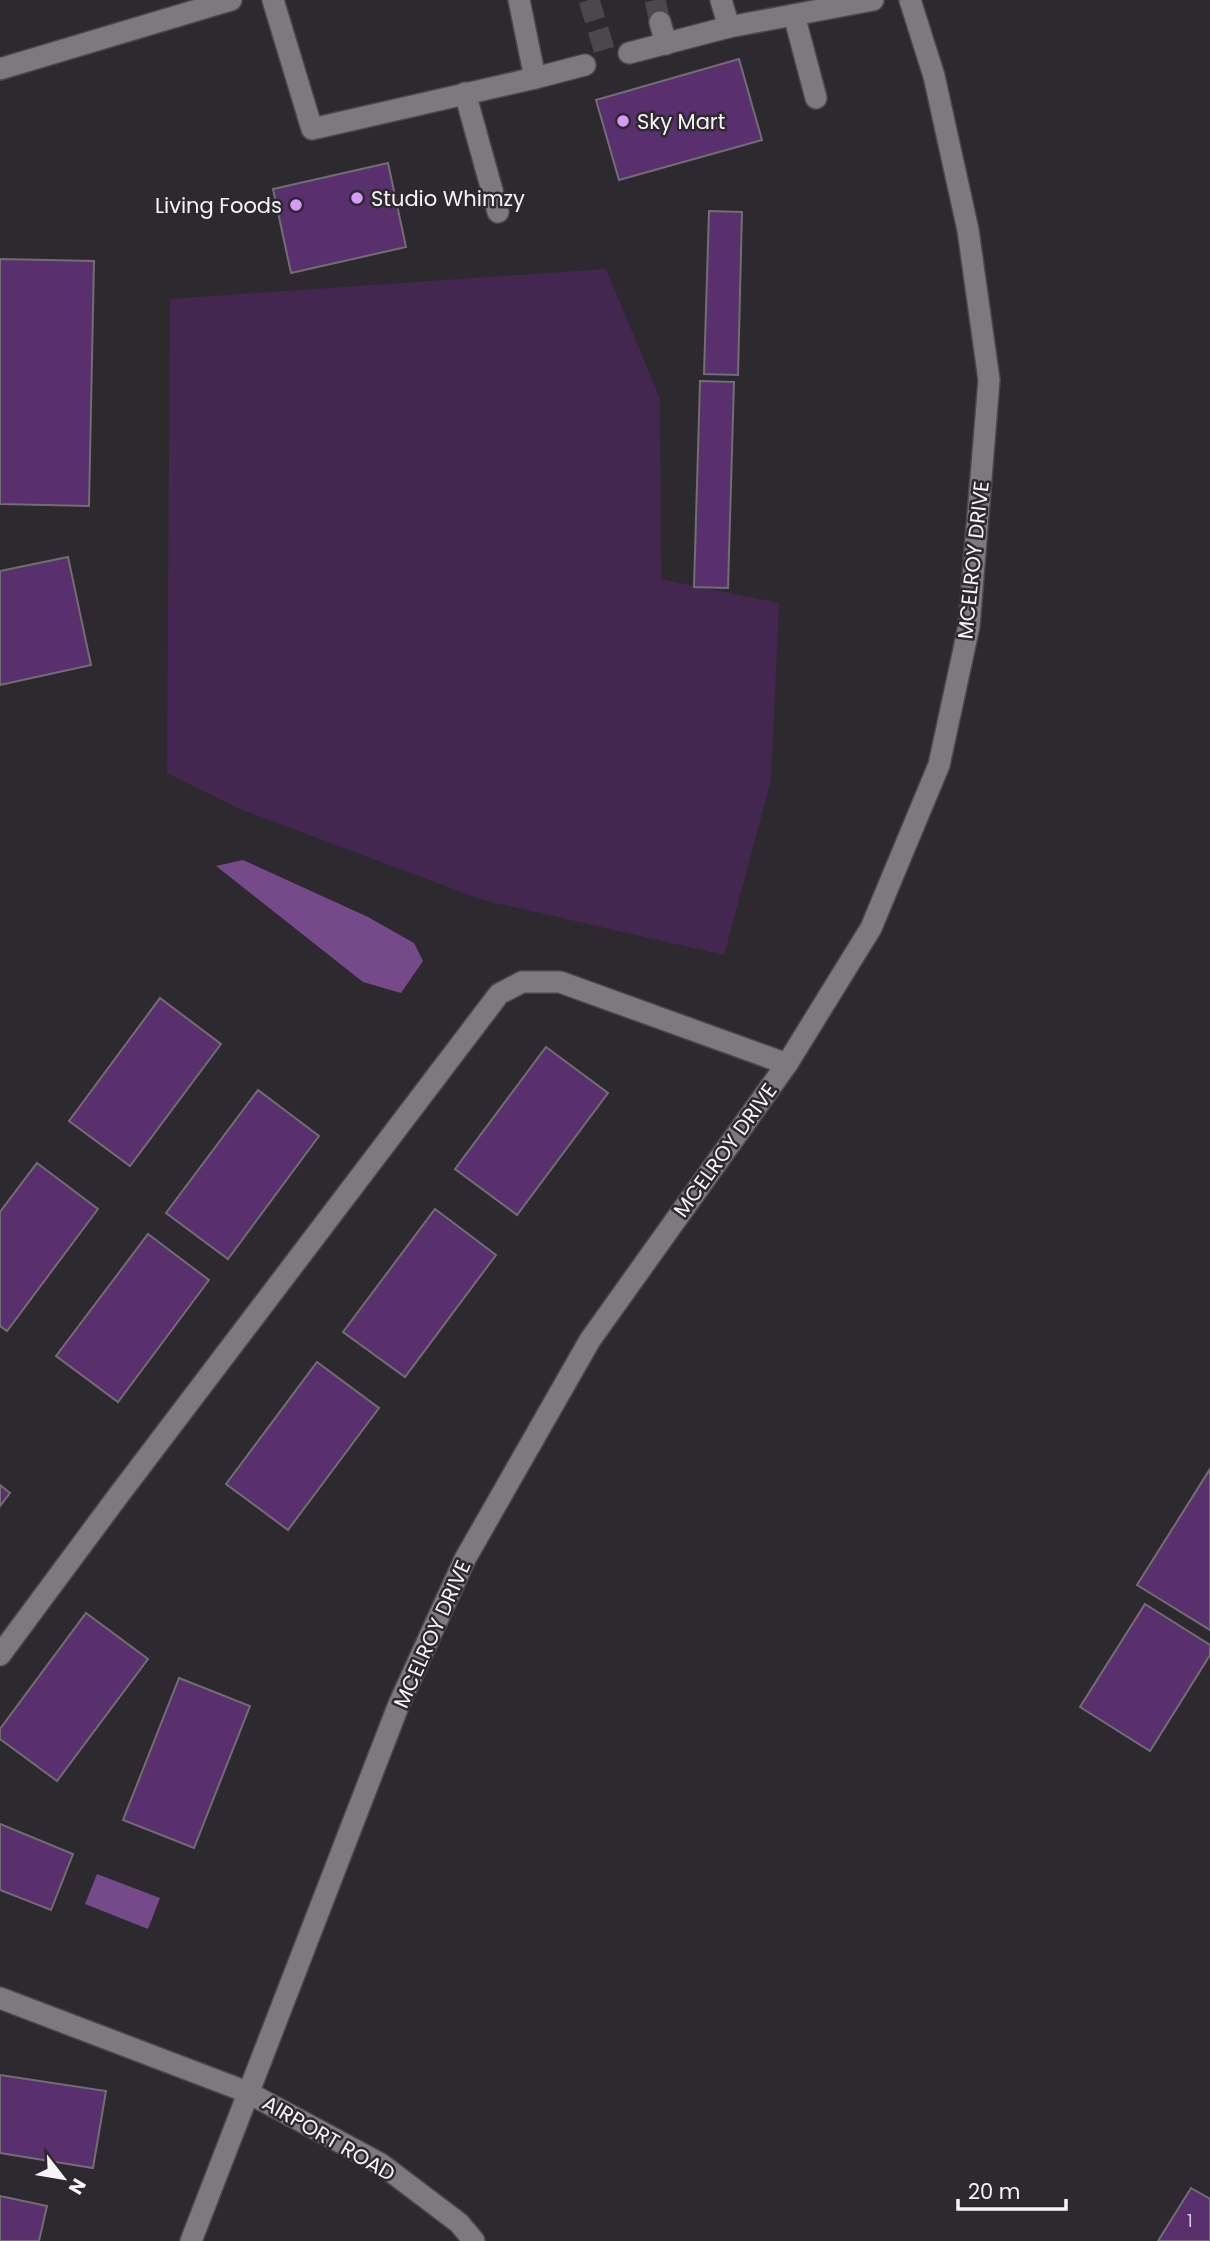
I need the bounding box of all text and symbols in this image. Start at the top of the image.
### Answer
place label: Sky Mart [637,107,725,136]
marker: Sky Mart [615,113,631,129]
place label: Studio Whimzy [371,184,525,213]
marker: Studio Whimzy [349,190,365,206]
place label: Living Foods [155,191,282,220]
marker: Living Foods [288,197,304,213]
street label: MCELROY DRIVE [950,479,996,641]
street label: MCELROY DRIVE [667,1077,783,1223]
street label: MCELROY DRIVE [386,1555,478,1713]
street label: AIRPORT ROAD [257,2088,401,2188]
north arrow [28,2143,98,2213]
scale bar [958,2168,1066,2212]
text: N [62,2173,92,2200]
text: 20 m [968,2177,1021,2206]
house number: 1 [1187,2208,1193,2233]

